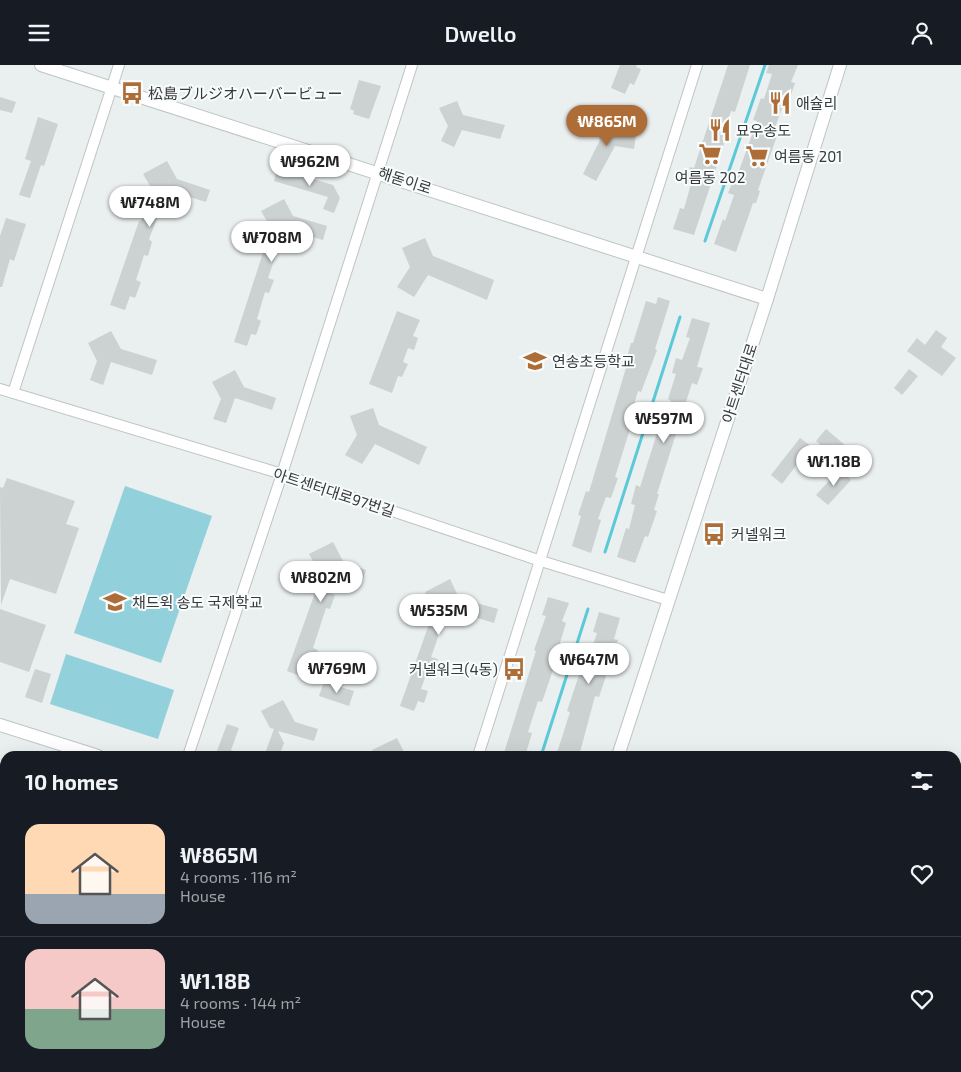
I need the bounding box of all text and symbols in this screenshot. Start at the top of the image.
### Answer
icon: menu [25,19,53,47]
icon: person [908,19,936,47]
text: Dwello [445,20,516,46]
bus stop icon: 松島ブルジオハーバービュー [119,80,145,106]
place label: 松島ブルジオハーバービュー [148,84,343,102]
restaurant icon: 애슐리 [767,90,793,116]
place label: 애슐리 [796,94,837,112]
pin: ₩865M [572,104,642,147]
text: ₩865M [577,111,637,130]
restaurant icon: 묘우송도 [707,117,733,143]
place label: 묘우송도 [736,121,791,139]
supermarket icon: 여름동 202 [697,141,723,167]
supermarket icon: 여름동 201 [744,143,770,169]
pin: ₩962M [275,145,345,187]
place label: 여름동 201 [774,147,842,165]
text: ₩962M [280,151,340,170]
street label: 해돋이로 [376,163,434,197]
place label: 여름동 202 [675,168,745,186]
pin: ₩748M [115,185,185,228]
text: ₩748M [120,192,180,211]
pin: ₩708M [237,221,307,263]
text: ₩708M [242,227,302,246]
street label: 아트센터대로 [718,341,760,425]
school or university icon: 연송초등학교 [522,348,548,374]
place label: 연송초등학교 [552,352,635,370]
pin: ₩597M [629,401,699,444]
text: ₩597M [635,408,693,427]
pin: ₩1.18B [793,445,875,487]
text: ₩1.18B [807,451,861,470]
street label: 아트센터대로97번길 [271,464,397,520]
bus stop icon: 커넬워크 [701,521,727,547]
place label: 커넬워크 [731,525,786,543]
pin: ₩802M [286,561,356,603]
text: ₩802M [291,567,351,586]
school or university icon: 채드윅 송도 국제학교 [102,589,128,615]
place label: 채드윅 송도 국제학교 [132,593,263,611]
pin: ₩535M [404,593,474,636]
text: ₩535M [410,600,468,619]
pin: ₩647M [554,643,624,685]
text: ₩647M [559,649,619,668]
pin: ₩769M [302,651,372,694]
bus stop icon: 커넬워크(4동) [501,656,527,682]
text: ₩769M [308,658,366,677]
place label: 커넬워크(4동) [409,660,498,678]
icon: filters [908,767,936,795]
text: 10 homes [25,769,118,794]
text: ₩865M [180,842,258,867]
icon: home [65,844,125,904]
icon: heart [908,860,936,888]
text: 4 rooms · 116 m² [180,867,297,886]
text: House [180,886,226,905]
text: ₩1.18B [180,968,251,993]
icon: home [65,969,125,1029]
icon: heart [908,985,936,1013]
text: 4 rooms · 144 m² [180,993,301,1012]
text: House [180,1012,226,1031]

